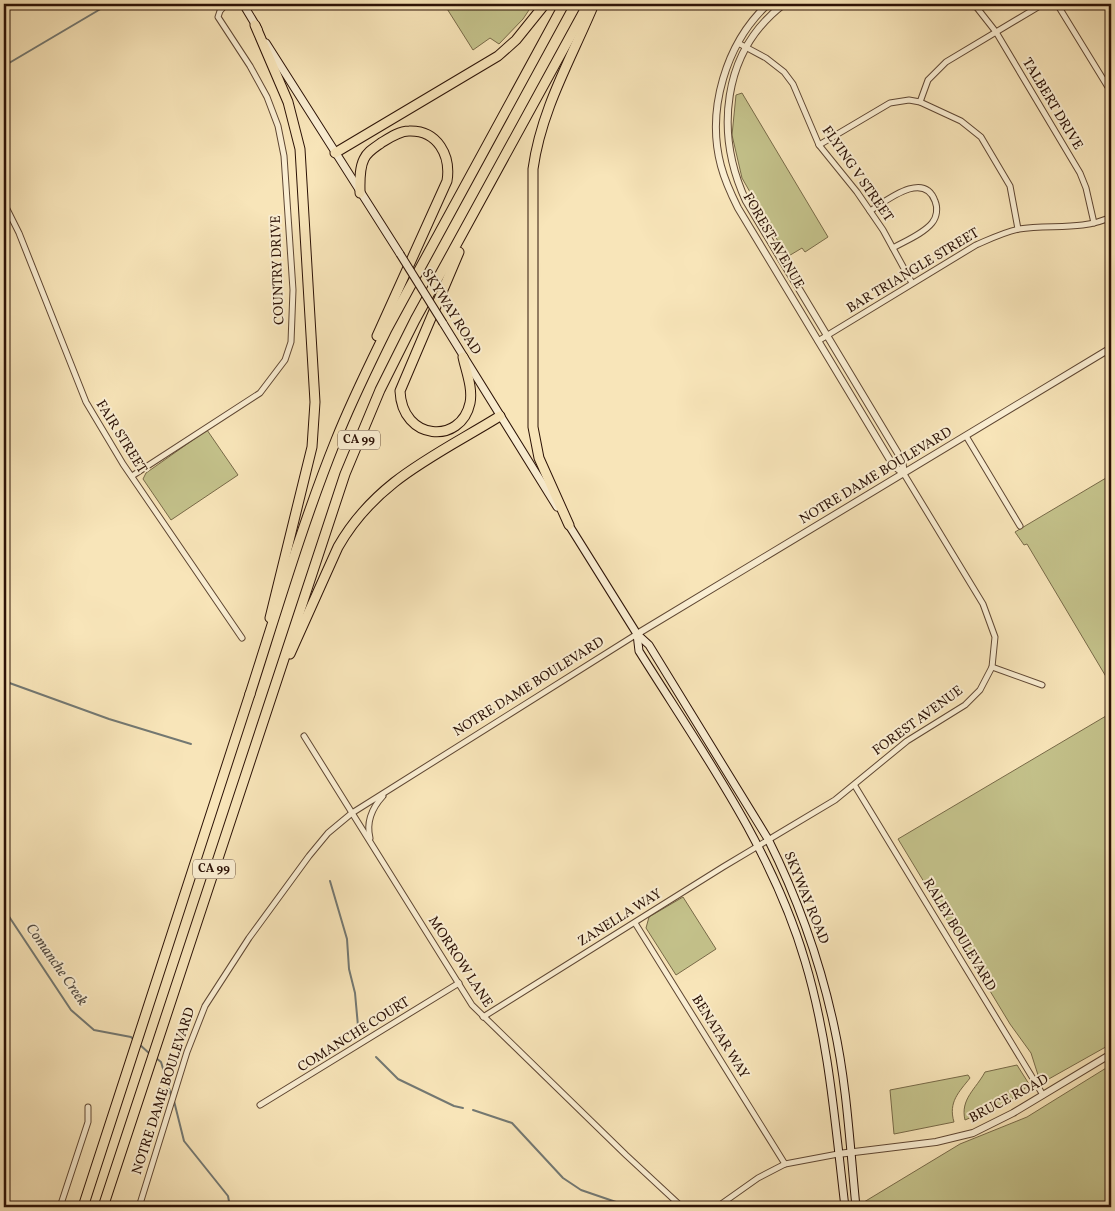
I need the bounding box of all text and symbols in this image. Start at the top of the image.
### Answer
street label: TALBERT DRIVE [1017,55,1087,153]
street label: FLYING V STREET [817,122,897,226]
street label: FOREST AVENUE [738,190,808,292]
street label: COUNTRY DRIVE [267,215,289,325]
street label: BAR TRIANGLE STREET [843,224,983,318]
street label: SKYWAY ROAD [417,265,485,359]
street label: FAIR STREET [91,397,151,477]
street label: NOTRE DAME BOULEVARD [796,423,956,529]
road number: CA 99 [338,430,380,450]
street label: NOTRE DAME BOULEVARD [450,633,608,741]
street label: FOREST AVENUE [869,682,967,760]
street label: SKYWAY ROAD [779,849,833,947]
road number: CA 99 [193,860,235,879]
street label: RALEY BOULEVARD [918,875,1000,995]
street label: ZANELLA WAY [574,885,666,951]
street label: MORROW LANE [423,913,497,1011]
water label: Comanche Creek [20,920,92,1011]
street label: BENATAR WAY [687,992,753,1083]
street label: COMANCHE COURT [294,993,414,1077]
street label: NOTRE DAME BOULEVARD [128,1005,200,1177]
street label: BRUCE ROAD [966,1070,1052,1128]

